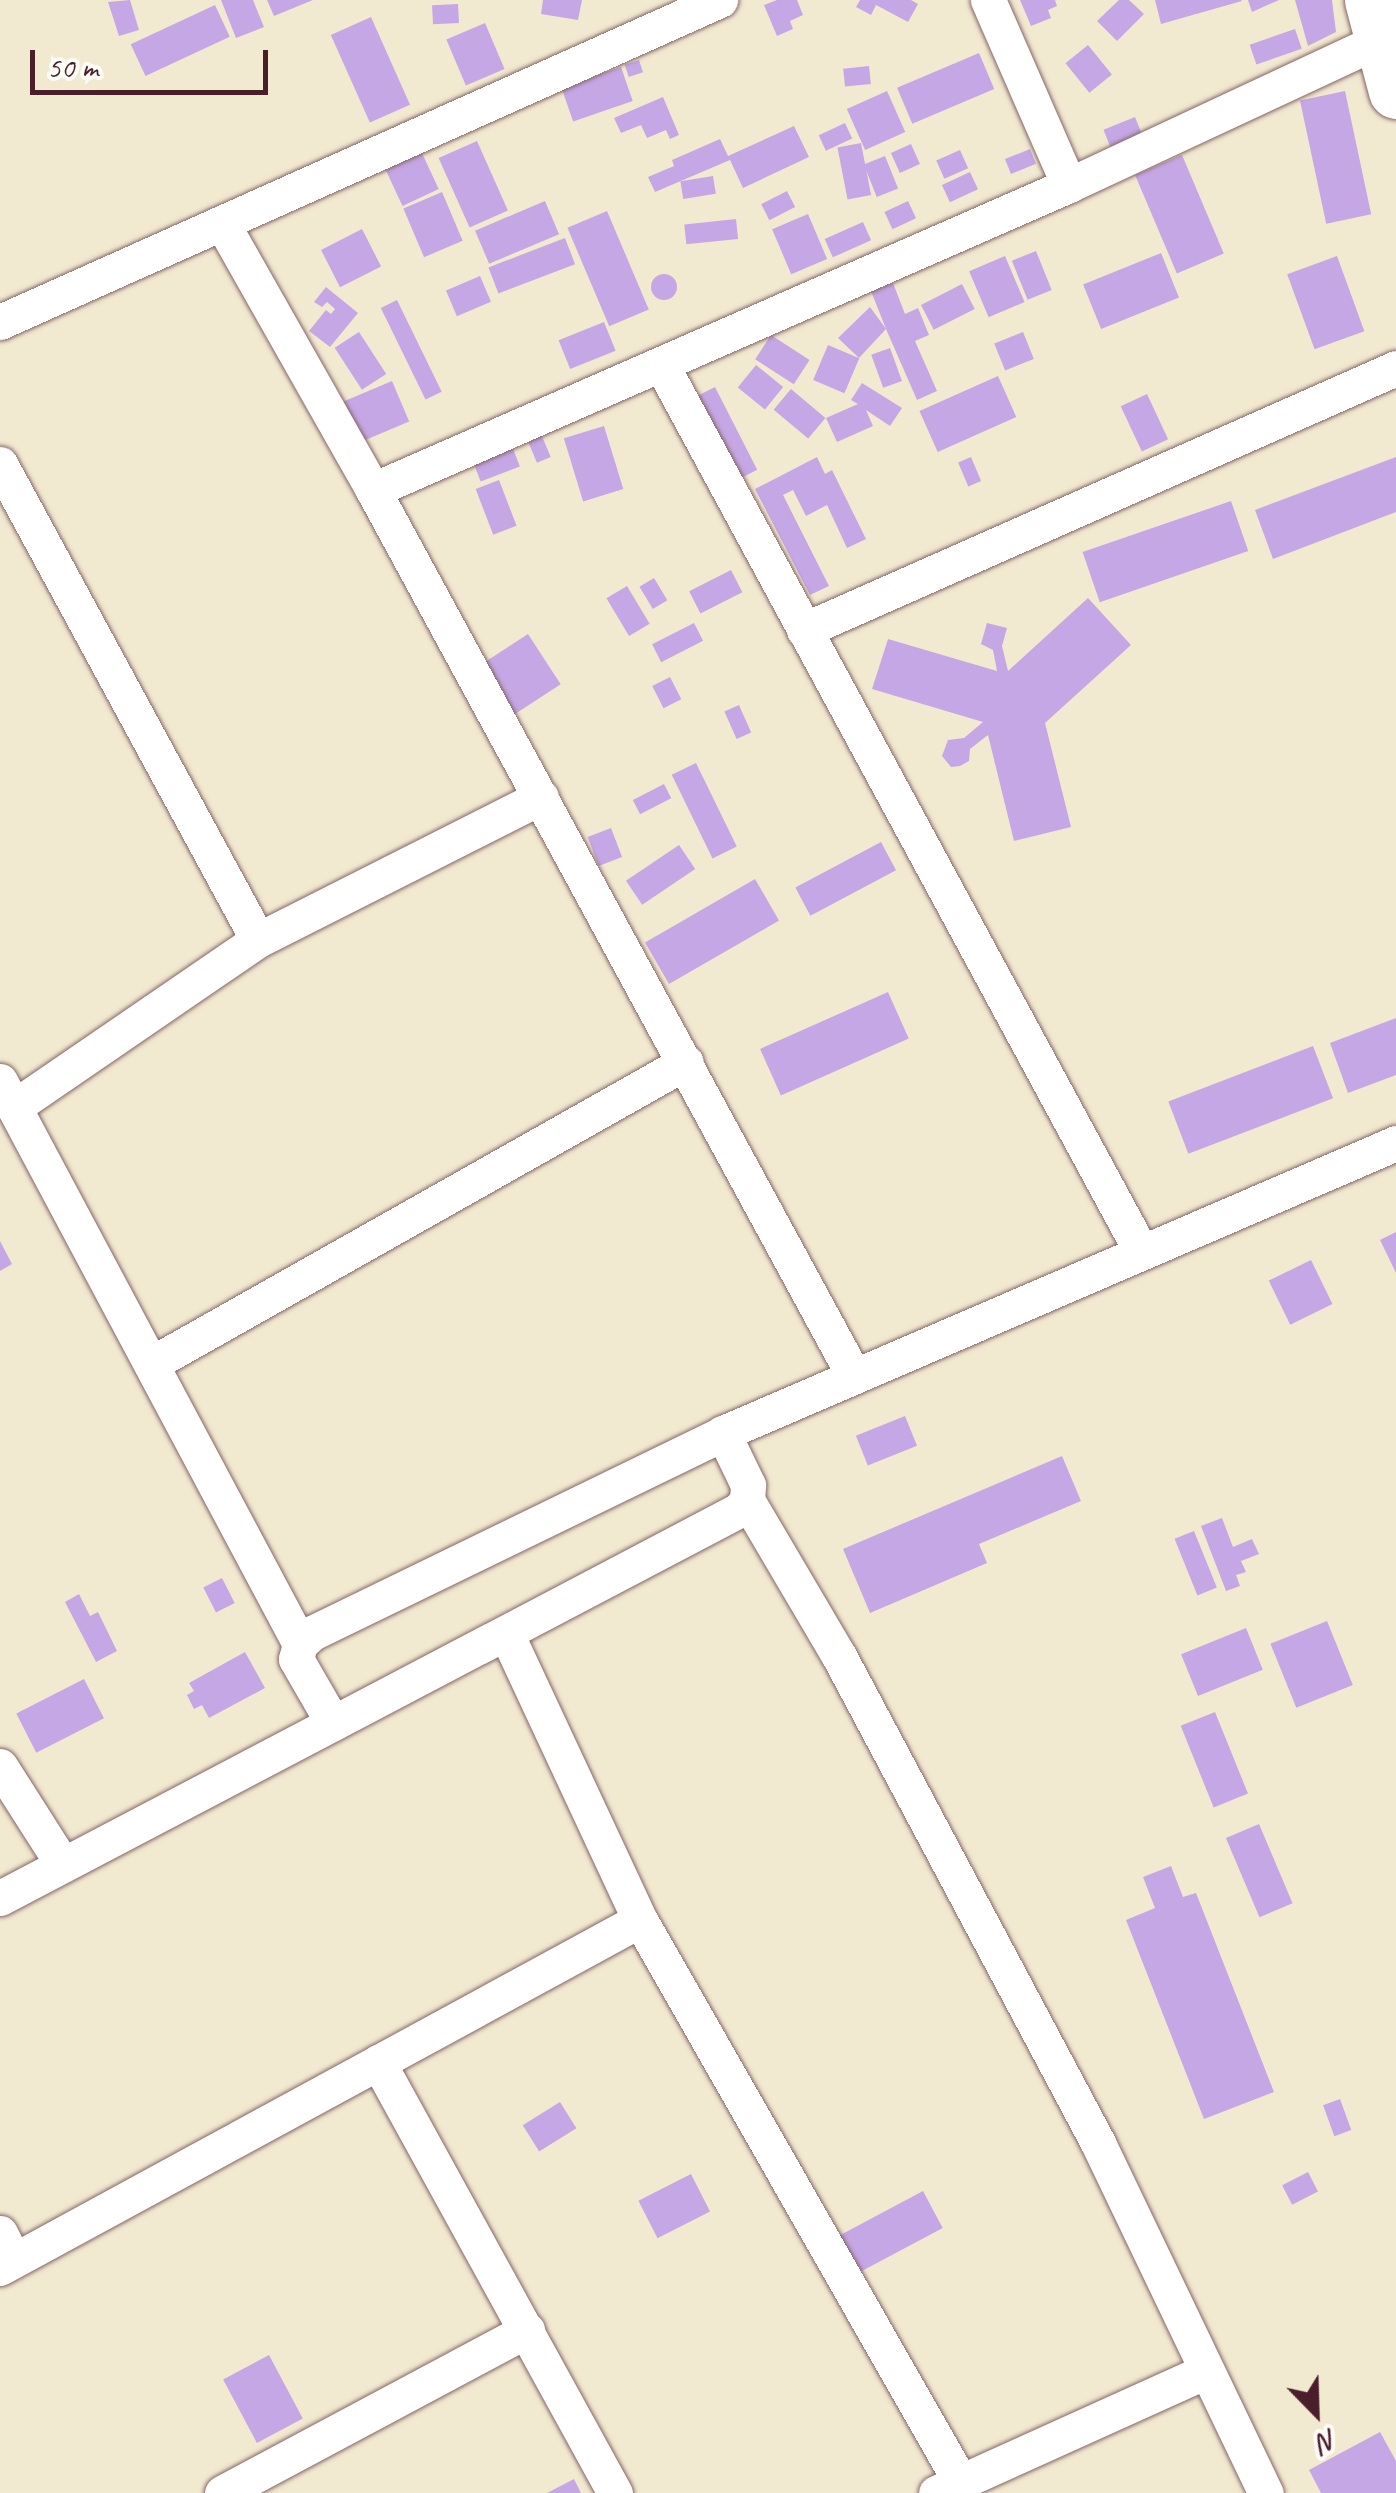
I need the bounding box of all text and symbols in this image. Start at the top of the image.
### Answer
scale bar [35,30,272,92]
text: 50 m [47,48,98,86]
north arrow [1266,2363,1366,2463]
text: N [1313,2422,1343,2461]

